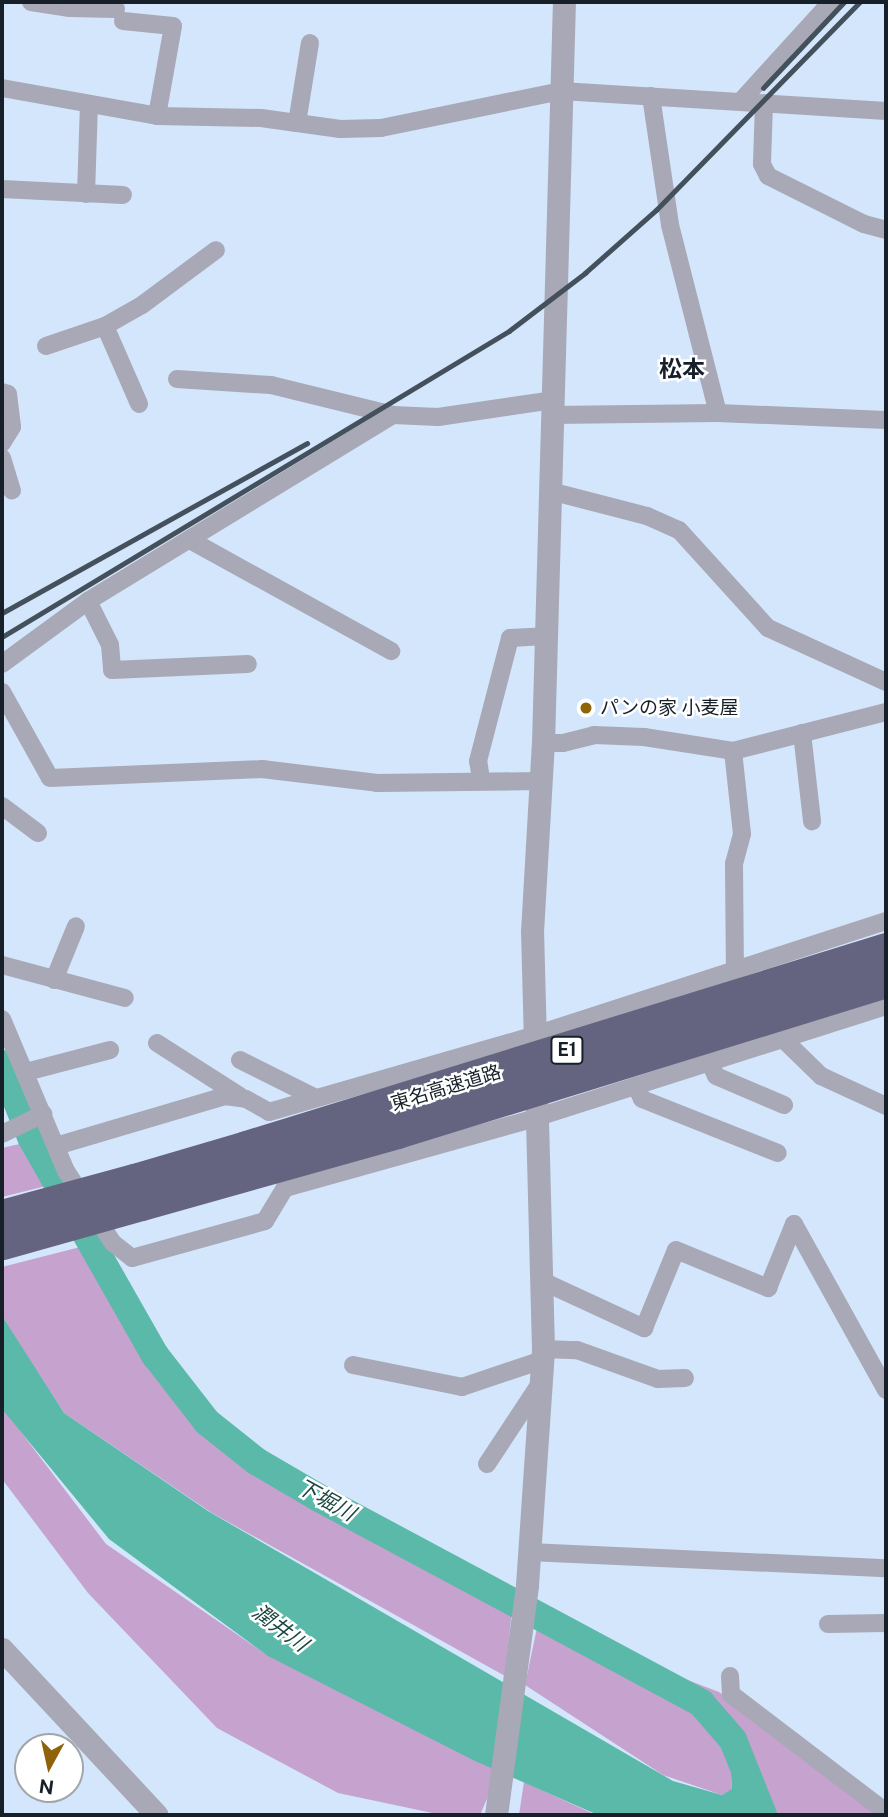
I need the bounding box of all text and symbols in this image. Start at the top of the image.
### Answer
district label: 松本 [659,355,705,383]
place label: パンの家 小麦屋 [600,697,738,719]
marker: パンの家 小麦屋 [578,700,594,716]
road number: E1 [550,1036,584,1064]
street label: 東名高速道路 [388,1060,504,1116]
water label: 下堀川 [292,1474,360,1526]
water label: 潤井川 [247,1599,313,1657]
north arrow [14,1733,84,1803]
text: N [37,1775,55,1799]

